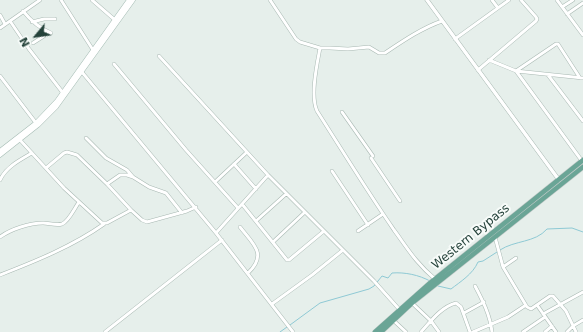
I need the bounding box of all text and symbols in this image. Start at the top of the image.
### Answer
north arrow [16,16,56,56]
text: N [17,35,33,49]
street label: Western Bypass [429,201,513,273]

